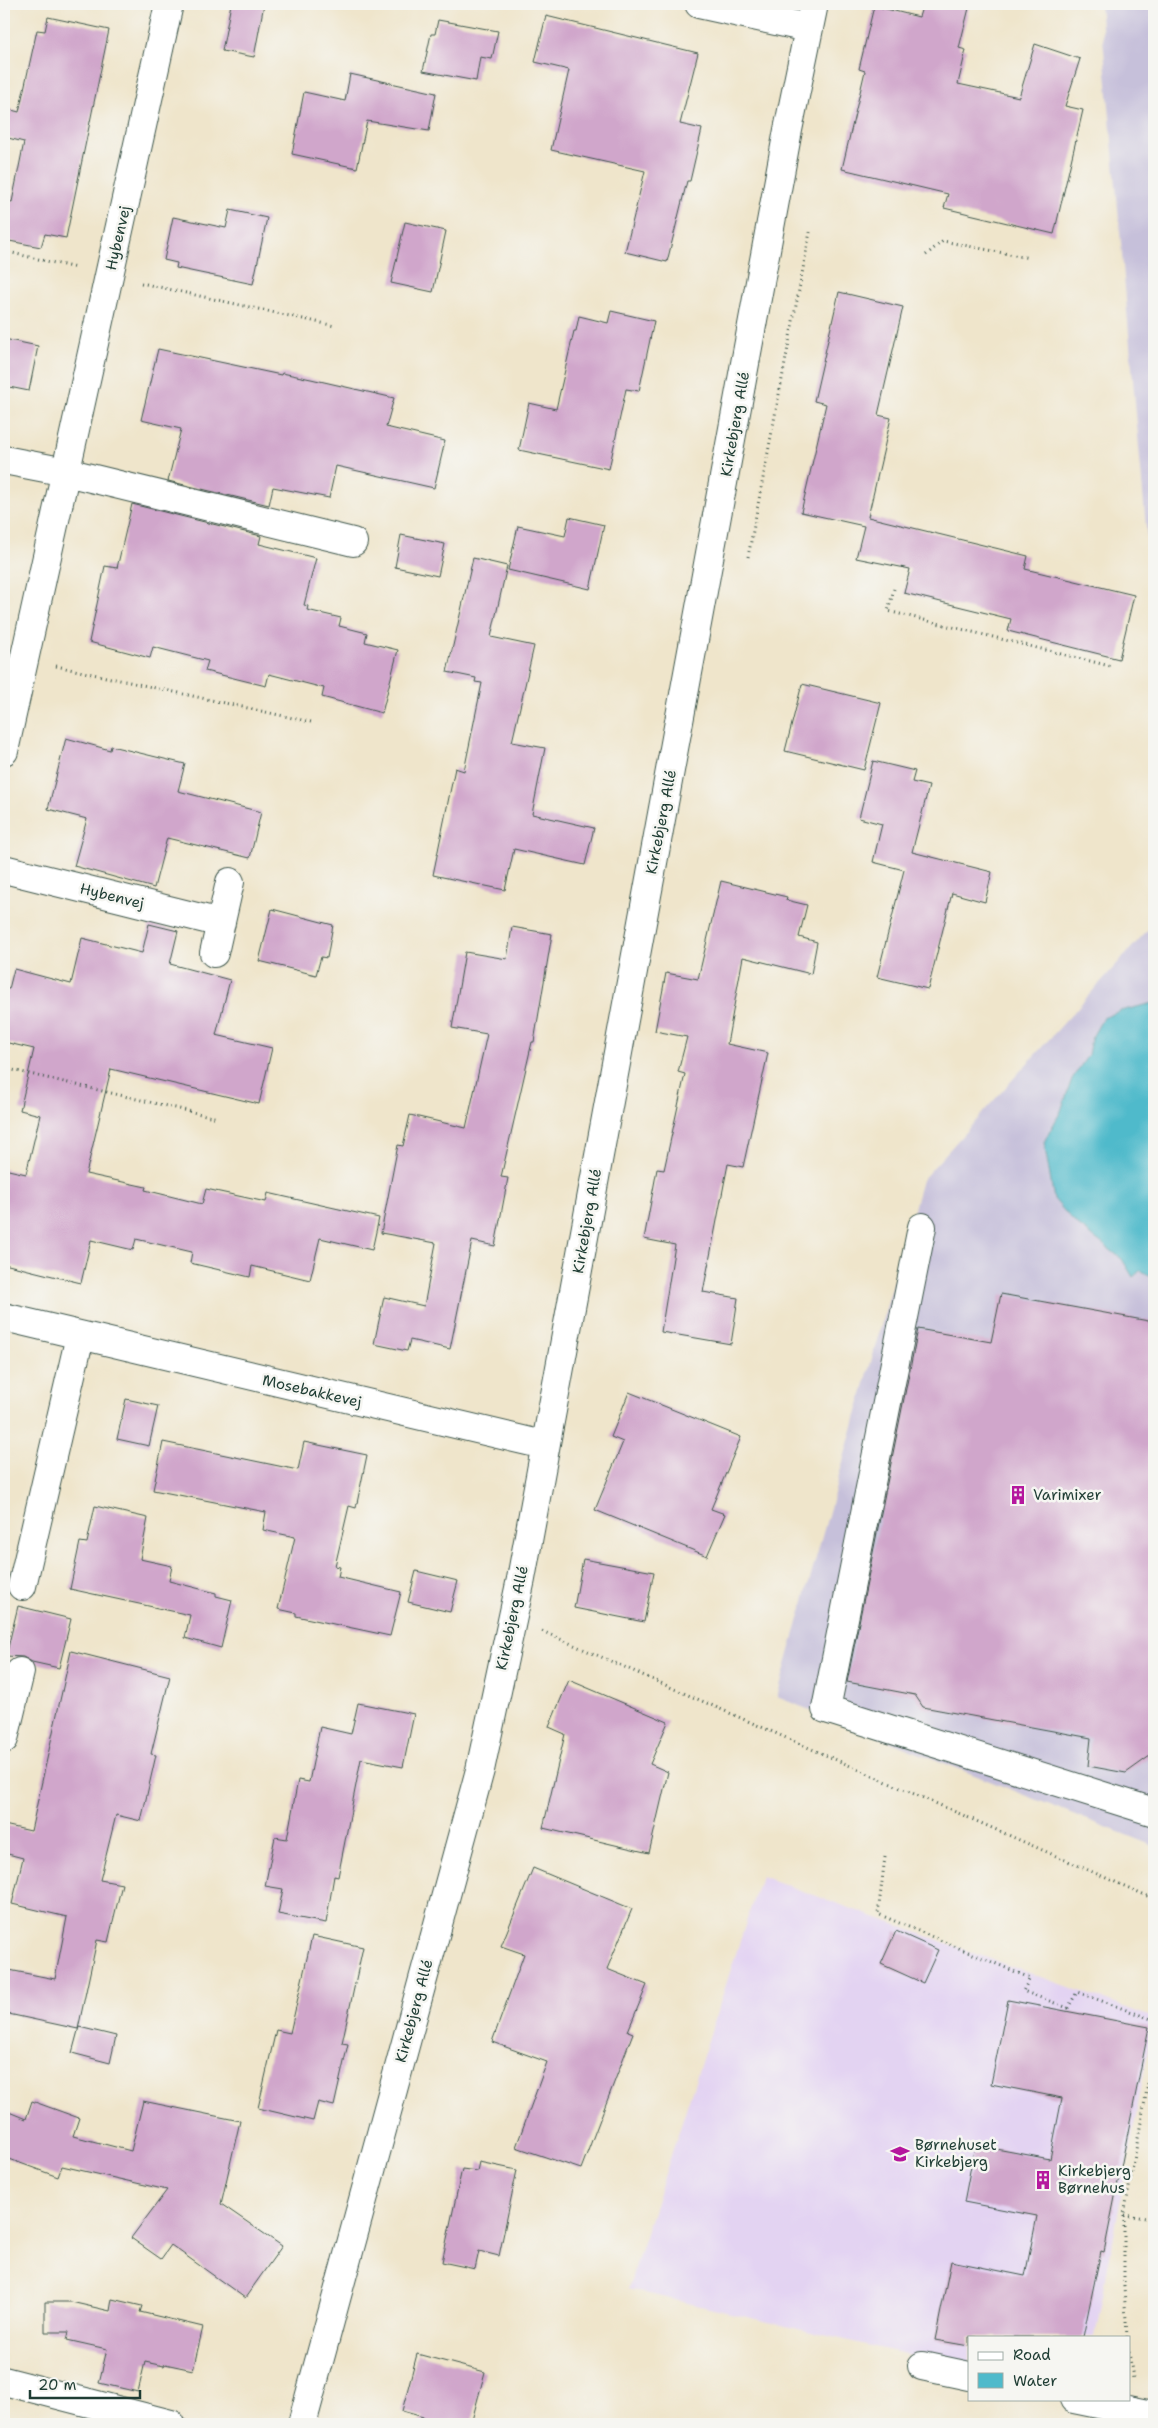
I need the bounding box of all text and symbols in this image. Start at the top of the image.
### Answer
street label: Hybenvej [101,204,135,272]
street label: Kirkebjerg Allé [716,370,754,478]
street label: Kirkebjerg Allé [641,768,681,876]
street label: Hybenvej [78,878,146,914]
street label: Kirkebjerg Allé [568,1167,606,1275]
street label: Mosebakkevej [260,1370,364,1412]
building icon: Varimixer [1007,1484,1029,1506]
place label: Varimixer [1033,1485,1102,1505]
street label: Kirkebjerg Allé [491,1564,533,1672]
street label: Kirkebjerg Allé [391,1957,437,2065]
place label: Børnehuset Kirkebjerg [915,2135,997,2172]
school or university icon: Børnehuset Kirkebjerg [889,2143,911,2165]
place label: Kirkebjerg Børnehus [1058,2161,1131,2198]
building icon: Kirkebjerg Børnehus [1032,2169,1054,2191]
legend [968,2336,1130,2400]
text: Road [1013,2345,1051,2365]
scale bar [30,2368,140,2400]
text: Water [1013,2371,1057,2391]
text: 20 m [38,2375,77,2395]

